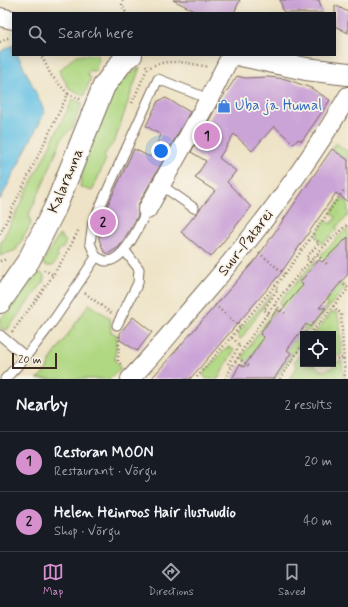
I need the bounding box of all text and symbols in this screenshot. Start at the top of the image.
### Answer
search box [12,12,336,56]
icon: search [26,23,48,45]
text: Search here [58,24,134,44]
place label: Uba ja Humal [235,96,322,116]
shop icon: Uba ja Humal [216,98,232,114]
pin: 1 [194,121,220,151]
your location [151,141,171,161]
street label: Kalaranna [43,145,89,216]
street label: Suur-Patarei [214,206,278,280]
pin: 2 [90,207,116,237]
map controls [300,331,336,367]
button: locate [300,331,336,367]
scale bar [12,351,57,370]
text: 20 m [18,353,41,367]
text: Nearby [16,394,68,416]
text: 2 results [285,397,332,414]
text: Restoran MOON [54,443,154,463]
text: 1 [26,453,32,470]
text: 20 m [304,453,332,470]
text: Restaurant · Võrgu [54,463,156,480]
text: Helen Heinroos Hair ilustuudio [54,503,236,523]
text: 2 [26,513,32,530]
text: 40 m [303,513,332,530]
text: Shop · Võrgu [54,523,120,540]
tab: Map [42,561,64,599]
tab: Directions [148,561,194,599]
tab: Saved [278,561,306,599]

